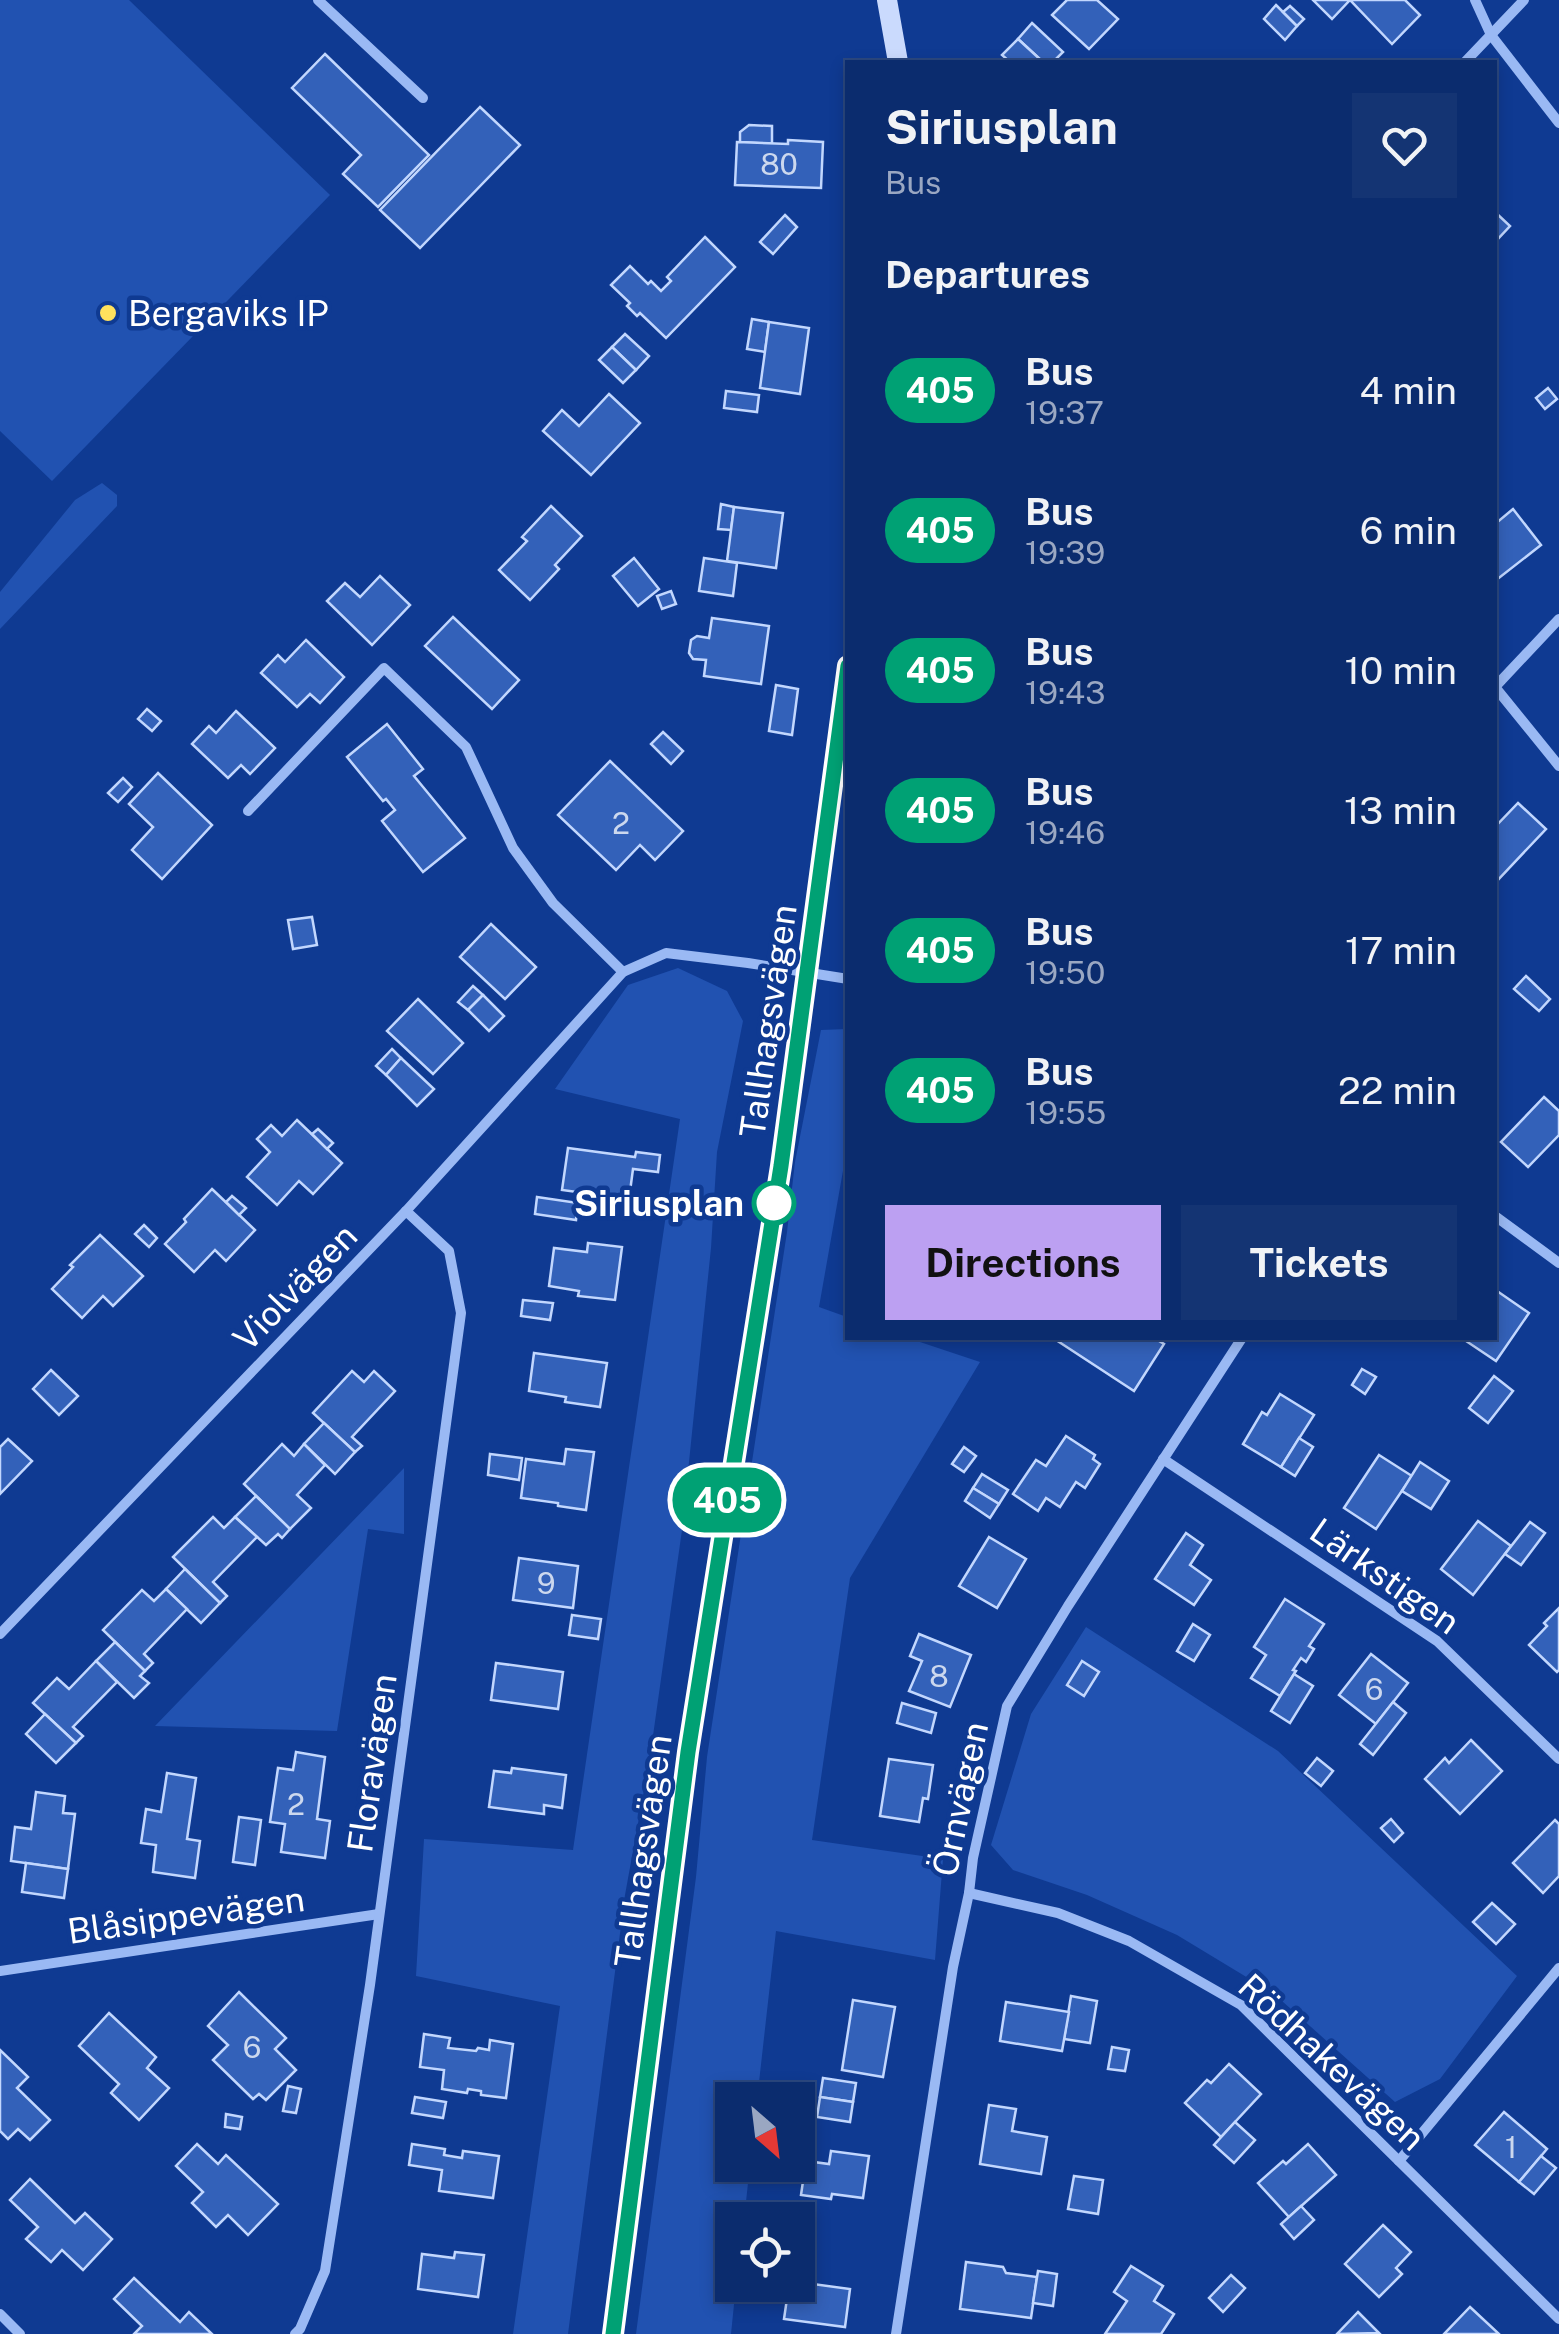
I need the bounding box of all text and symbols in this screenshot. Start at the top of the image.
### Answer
button: heart [1352,93,1457,198]
text: Siriusplan [885,98,1118,155]
house number: 80 [760,146,798,182]
text: Bus [885,164,941,201]
text: Departures [885,252,1090,297]
place label: Bergaviks IP [128,293,329,334]
marker: Bergaviks IP [97,302,119,324]
text: Bus [1025,349,1094,394]
text: 4 min [1359,368,1457,413]
text: 405 [905,370,975,411]
text: 19:37 [1025,394,1104,431]
text: Bus [1025,489,1094,534]
text: 6 min [1360,508,1457,553]
text: 405 [905,510,975,551]
text: 19:39 [1025,534,1105,571]
text: Bus [1025,629,1094,674]
text: 10 min [1345,648,1457,693]
text: 405 [905,650,975,691]
text: 19:43 [1025,674,1105,711]
text: Bus [1025,769,1094,814]
text: 13 min [1344,788,1457,833]
text: 405 [905,790,975,831]
house number: 2 [612,805,630,841]
text: 19:46 [1025,814,1105,851]
street label: Tallhagsvägen [731,902,805,1140]
text: Bus [1025,909,1094,954]
text: 17 min [1345,928,1457,973]
text: 405 [905,930,975,971]
text: 19:50 [1025,954,1105,991]
text: Bus [1025,1049,1094,1094]
text: 22 min [1338,1068,1457,1113]
text: 405 [905,1070,975,1111]
text: 19:55 [1025,1094,1106,1131]
marker: Siriusplan [753,1182,795,1224]
place label: Siriusplan [574,1183,744,1224]
button: Directions [885,1205,1161,1320]
button: Tickets [1181,1205,1457,1320]
street label: Violvägen [225,1215,365,1359]
line badge: 405 [670,1468,784,1532]
text: 405 [692,1480,762,1521]
street label: Lärkstigen [1303,1510,1467,1642]
house number: 9 [537,1565,555,1601]
house number: 8 [929,1658,949,1694]
street label: Floravägen [339,1671,405,1855]
house number: 6 [1365,1671,1383,1707]
street label: Örnvägen [923,1718,996,1880]
street label: Tallhagsvägen [606,1732,680,1970]
house number: 2 [287,1786,305,1822]
street label: Blåsippevägen [65,1878,307,1952]
street label: Rödhakevägen [1230,1965,1434,2159]
house number: 6 [243,2029,261,2065]
north arrow [715,2082,815,2182]
map controls [715,2082,815,2302]
house number: 1 [1505,2129,1517,2165]
button: locate [715,2202,815,2302]

